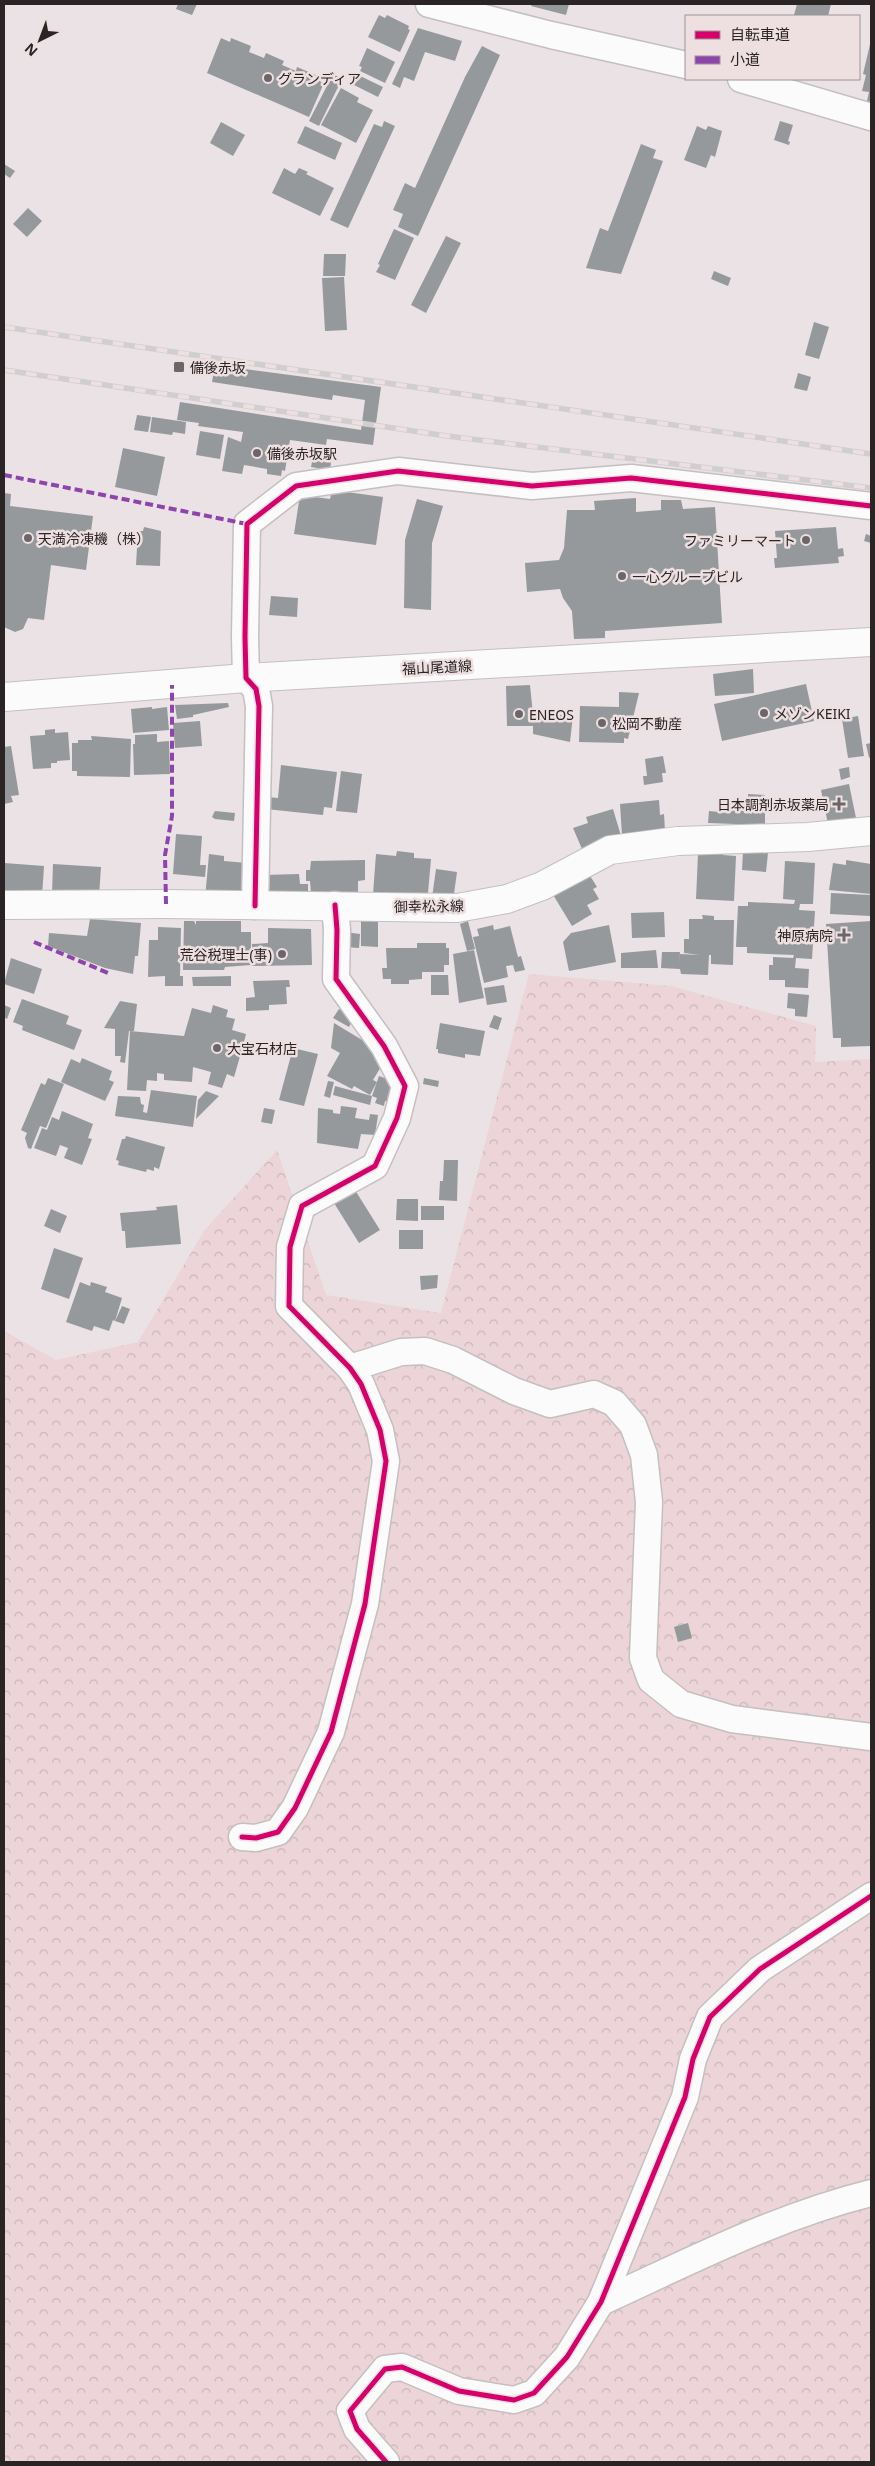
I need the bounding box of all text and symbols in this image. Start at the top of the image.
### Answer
north arrow [15,15,65,65]
legend [685,15,860,80]
text: 自転車道 [730,24,790,44]
text: N [20,39,42,61]
text: 小道 [730,49,760,69]
place label: グランディア [278,69,361,88]
marker: グランディア [262,72,274,84]
place label: 備後赤坂 [190,358,246,377]
marker: 備後赤坂 [172,360,186,374]
place label: 備後赤坂駅 [267,444,337,463]
marker: 備後赤坂駅 [251,447,263,459]
place label: 天満冷凍機（株） [38,529,150,548]
place label: ファミリーマート [684,531,796,550]
marker: 天満冷凍機（株） [22,532,34,544]
marker: ファミリーマート [800,534,812,546]
place label: 一心グループビル [632,567,743,586]
marker: 一心グループビル [616,570,628,582]
street label: 福山尾道線 [402,656,472,678]
place label: メゾンKEIKI [774,704,851,723]
place label: ENEOS [529,705,574,724]
marker: メゾンKEIKI [758,707,770,719]
marker: ENEOS [513,708,525,720]
place label: 松岡不動産 [612,714,682,733]
marker: 松岡不動産 [596,717,608,729]
place label: 日本調剤赤坂薬局 [717,795,829,814]
marker: 日本調剤赤坂薬局 [833,798,845,810]
street label: 御幸松永線 [394,896,464,916]
place label: 神原病院 [777,926,833,945]
marker: 神原病院 [837,928,851,942]
place label: 荒谷税理士(事) [180,945,272,964]
marker: 荒谷税理士(事) [276,948,288,960]
place label: 大宝石材店 [227,1039,297,1058]
marker: 大宝石材店 [211,1042,223,1054]

